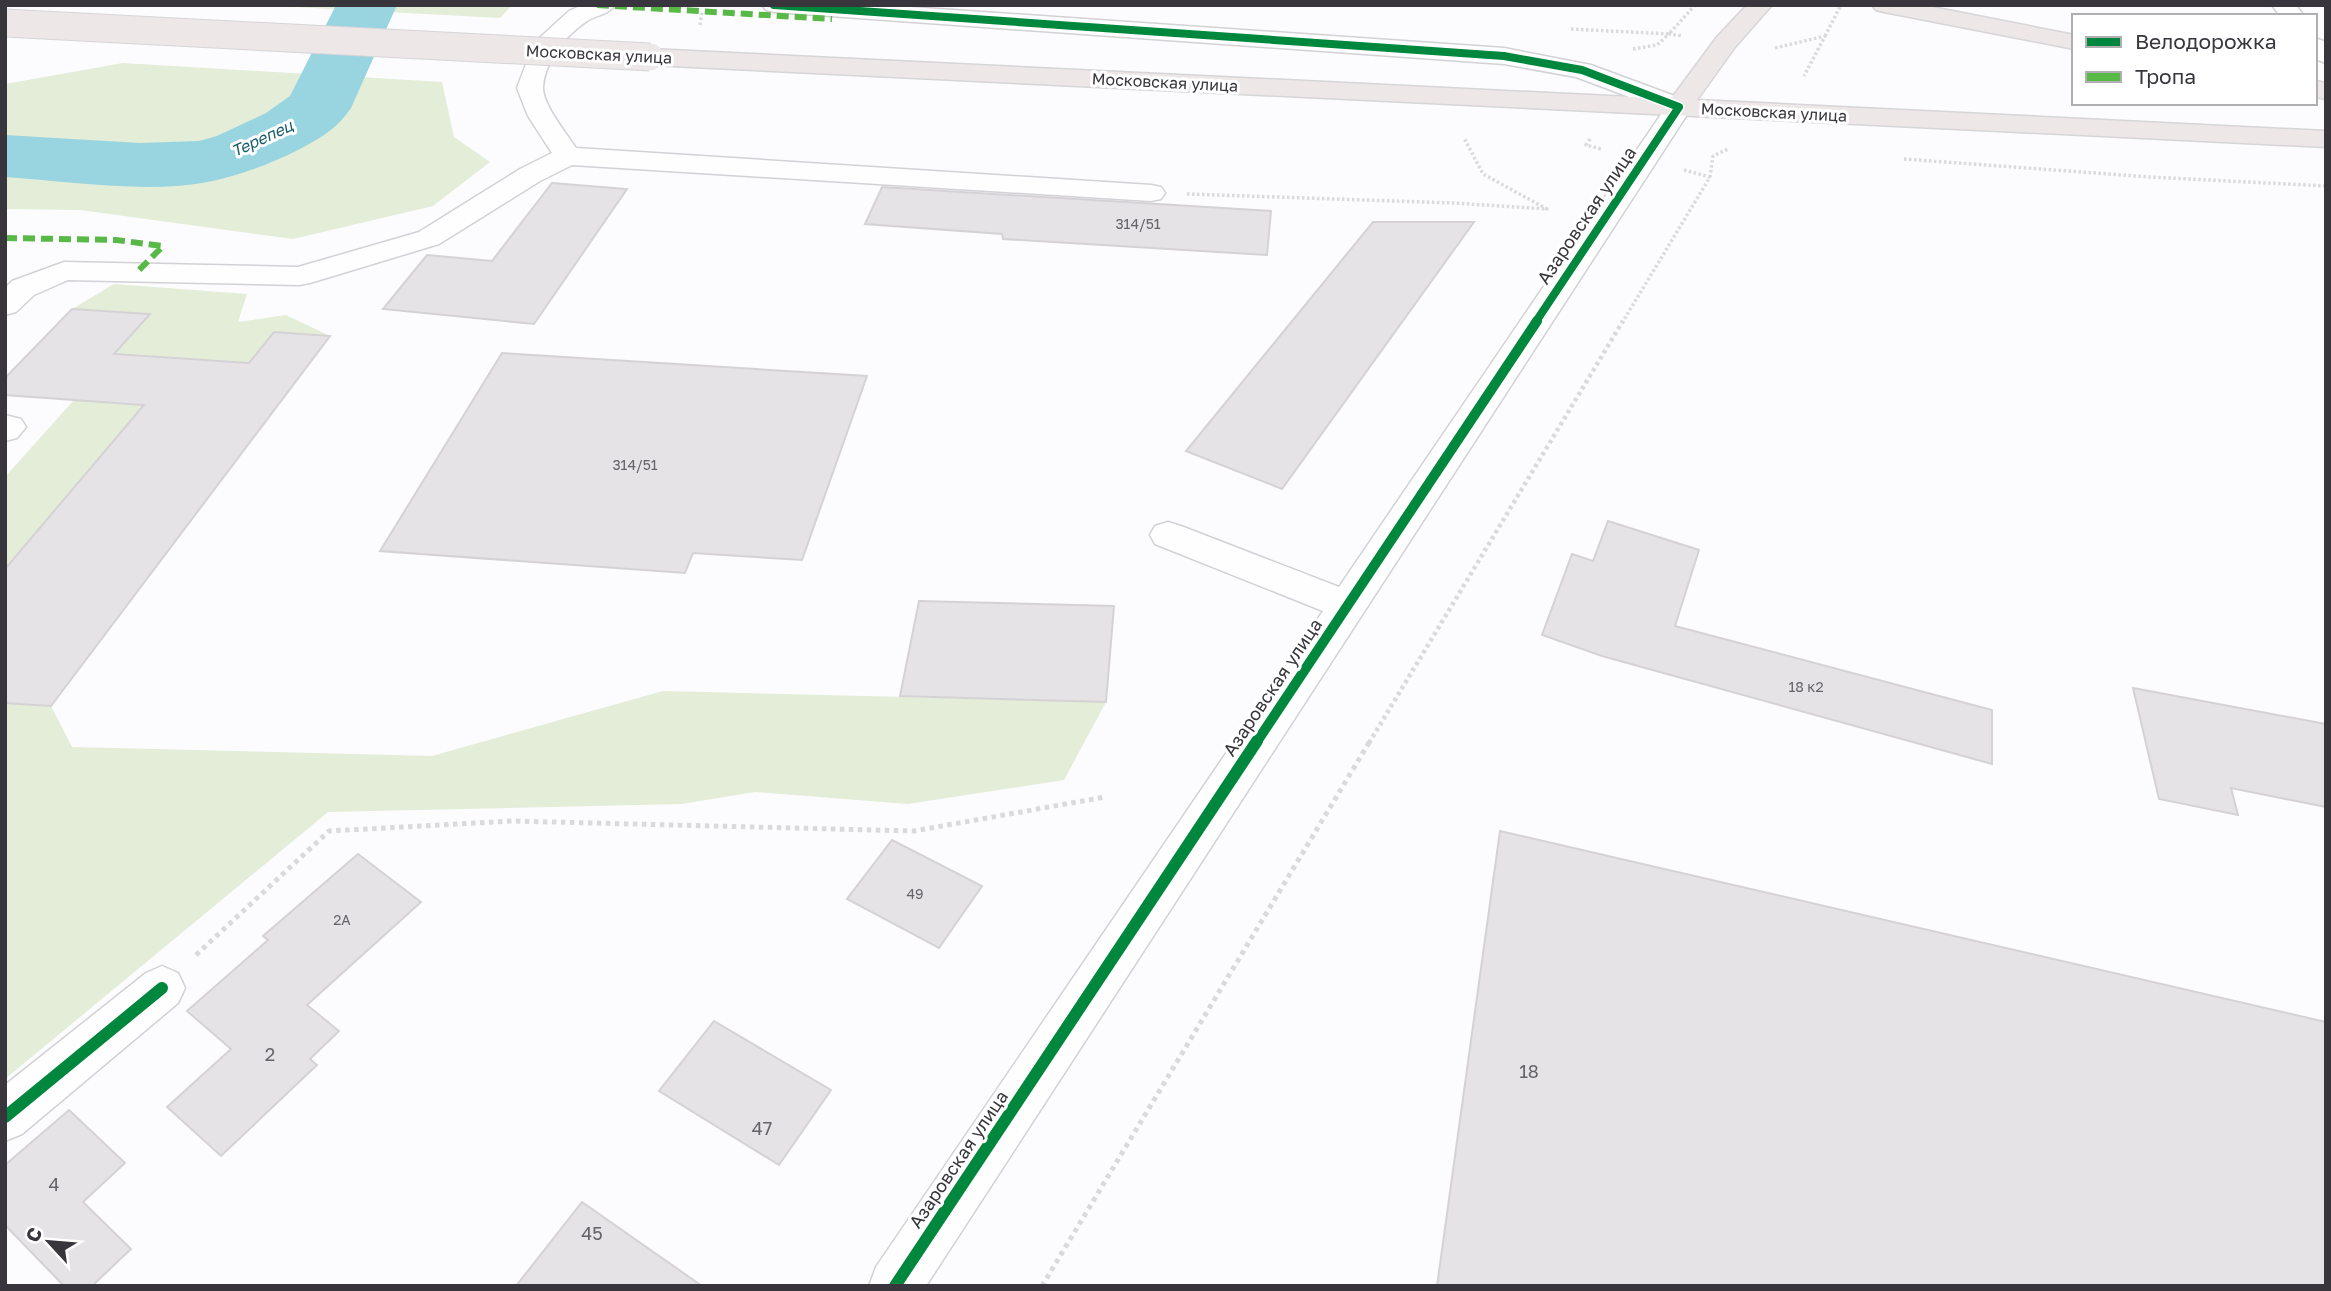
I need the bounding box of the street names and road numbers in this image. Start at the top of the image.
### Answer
street label: Московская улица [525,40,673,68]
street label: Московская улица [1091,68,1239,96]
street label: Московская улица [1700,98,1848,126]
street label: Азаровская улица [1532,142,1640,288]
street label: Азаровская улица [1218,614,1326,760]
street label: Азаровская улица [904,1086,1012,1232]

